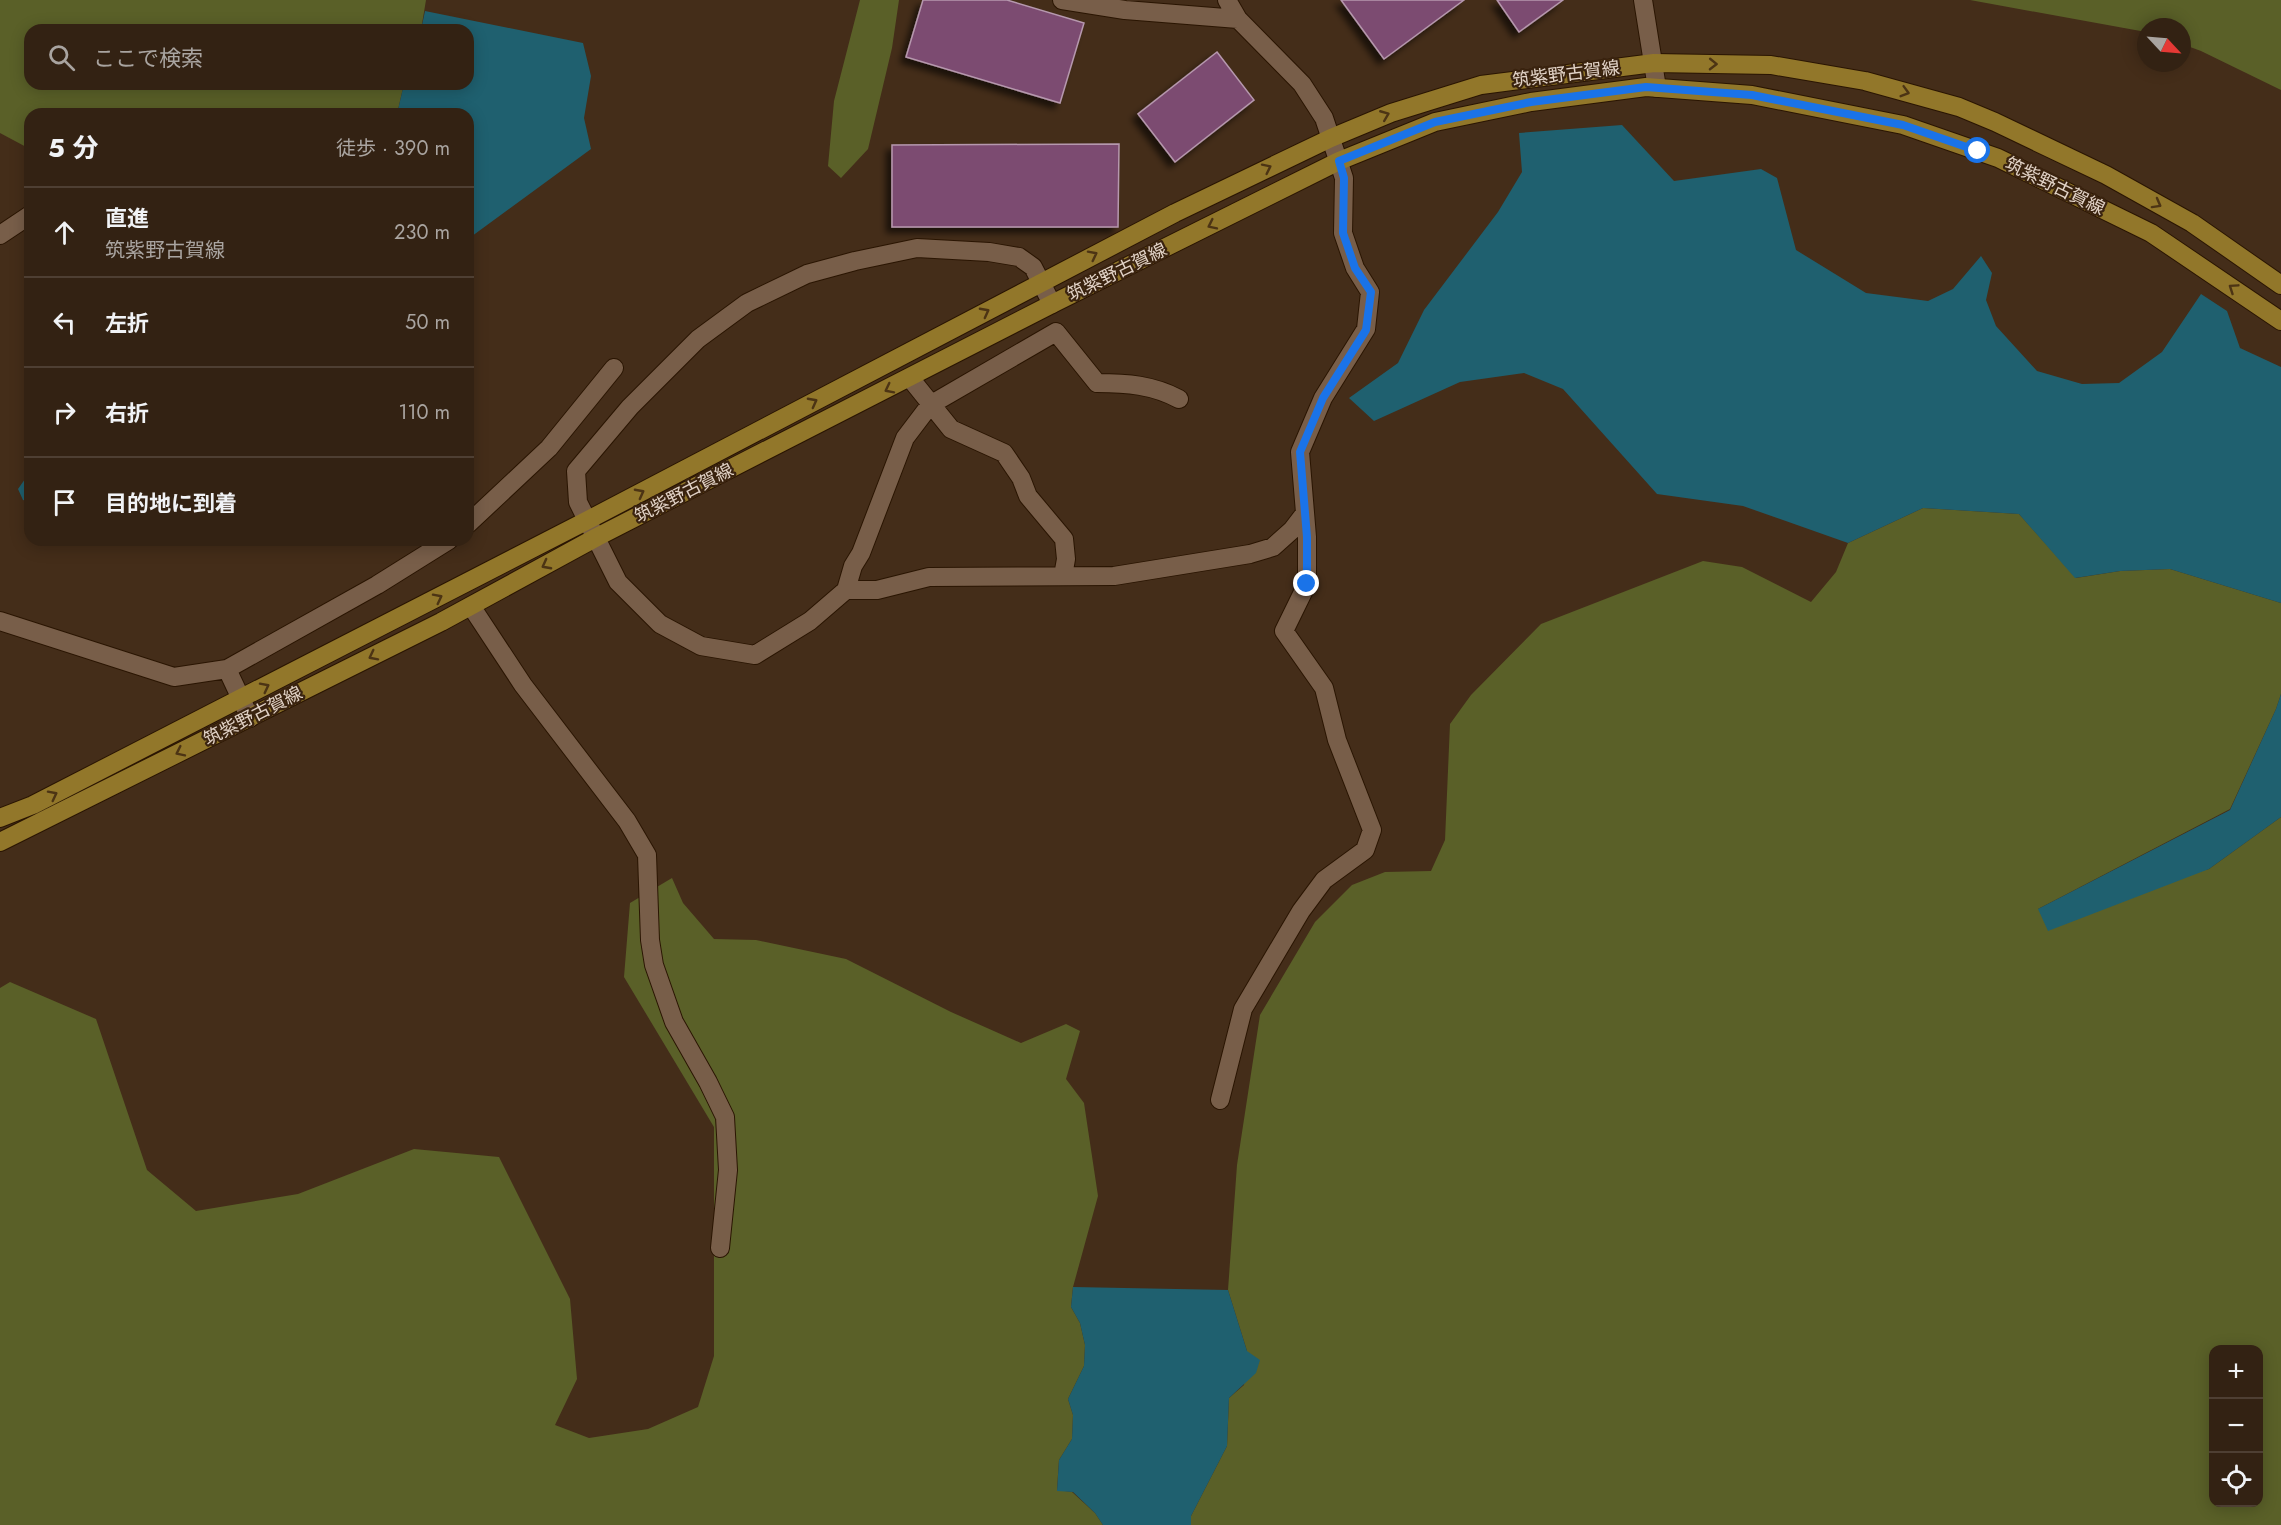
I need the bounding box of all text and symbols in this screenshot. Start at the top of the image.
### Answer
north arrow [2137,18,2191,72]
search box [24,24,474,90]
icon: search [45,41,78,74]
text: ここで検索 [93,42,203,74]
street label: 筑紫野古賀線 [1511,55,1621,93]
one-way arrow [1708,58,1717,70]
one-way arrow [1899,85,1910,97]
one-way arrow [1378,110,1389,122]
text: 5 分 [48,129,99,167]
text: 徒歩 · 390 m [336,134,450,163]
route start [1964,137,1990,163]
street label: 筑紫野古賀線 [2001,151,2109,221]
one-way arrow [1261,164,1272,176]
one-way arrow [2151,197,2161,208]
text: 直進 [105,202,149,234]
icon: ahead [48,216,81,249]
text: 230 m [394,218,450,247]
one-way arrow [1207,218,1218,229]
text: 筑紫野古賀線 [105,236,225,265]
street label: 筑紫野古賀線 [1063,237,1171,307]
one-way arrow [1087,251,1098,263]
one-way arrow [2229,284,2240,295]
icon: left [48,306,81,339]
text: 左折 [105,307,149,339]
one-way arrow [979,307,990,319]
text: 50 m [405,308,450,337]
one-way arrow [884,382,895,393]
icon: right [48,396,81,429]
text: 右折 [105,397,149,429]
text: 110 m [398,398,450,427]
one-way arrow [806,398,817,409]
street label: 筑紫野古賀線 [630,457,738,529]
icon: arrive [48,486,81,519]
text: 目的地に到着 [105,487,237,519]
one-way arrow [634,489,644,500]
one-way arrow [542,558,552,569]
route end [1293,570,1319,596]
one-way arrow [432,593,443,605]
one-way arrow [369,648,380,660]
street label: 筑紫野古賀線 [199,680,307,752]
one-way arrow [258,683,269,694]
one-way arrow [176,745,187,757]
one-way arrow [47,790,58,802]
map controls [2209,1345,2263,1507]
button: + [2209,1345,2263,1399]
button: − [2209,1399,2263,1453]
button: locate [2209,1453,2263,1507]

